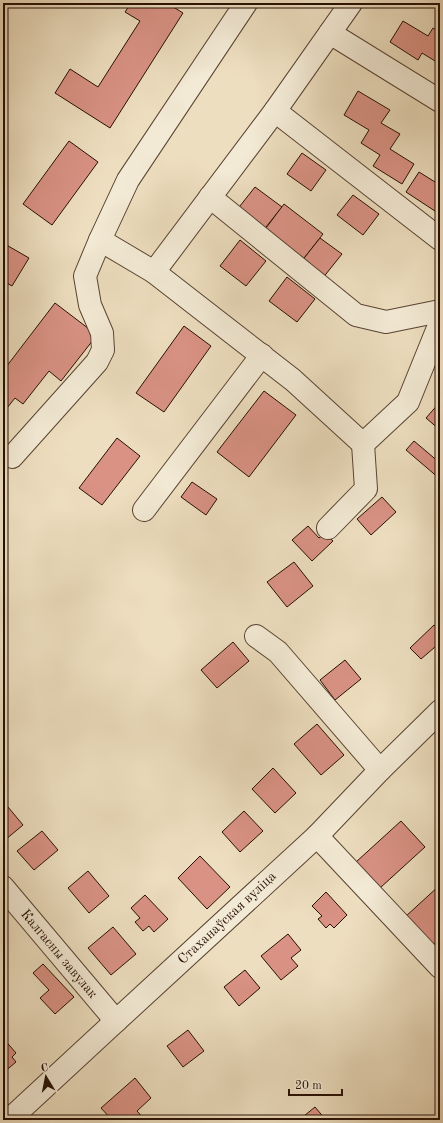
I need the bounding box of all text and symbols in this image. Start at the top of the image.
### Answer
street label: Стаханаўская вуліца [175,869,279,967]
street label: Калгасны завулак [18,907,100,1001]
north arrow [26,1057,66,1097]
text: С [40,1063,49,1075]
scale bar [289,1071,342,1097]
text: 20 m [295,1080,322,1092]

